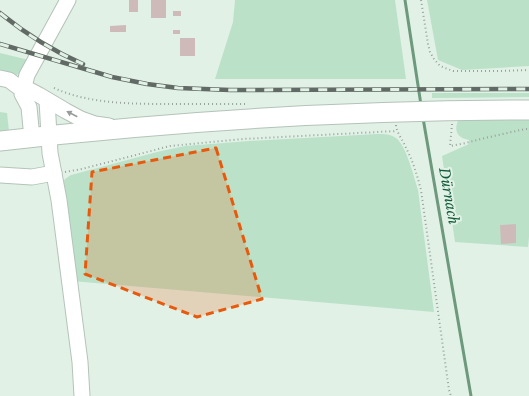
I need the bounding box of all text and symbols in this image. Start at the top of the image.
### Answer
one-way arrow [66,111,77,118]
water label: Dürnach [435,165,463,226]

